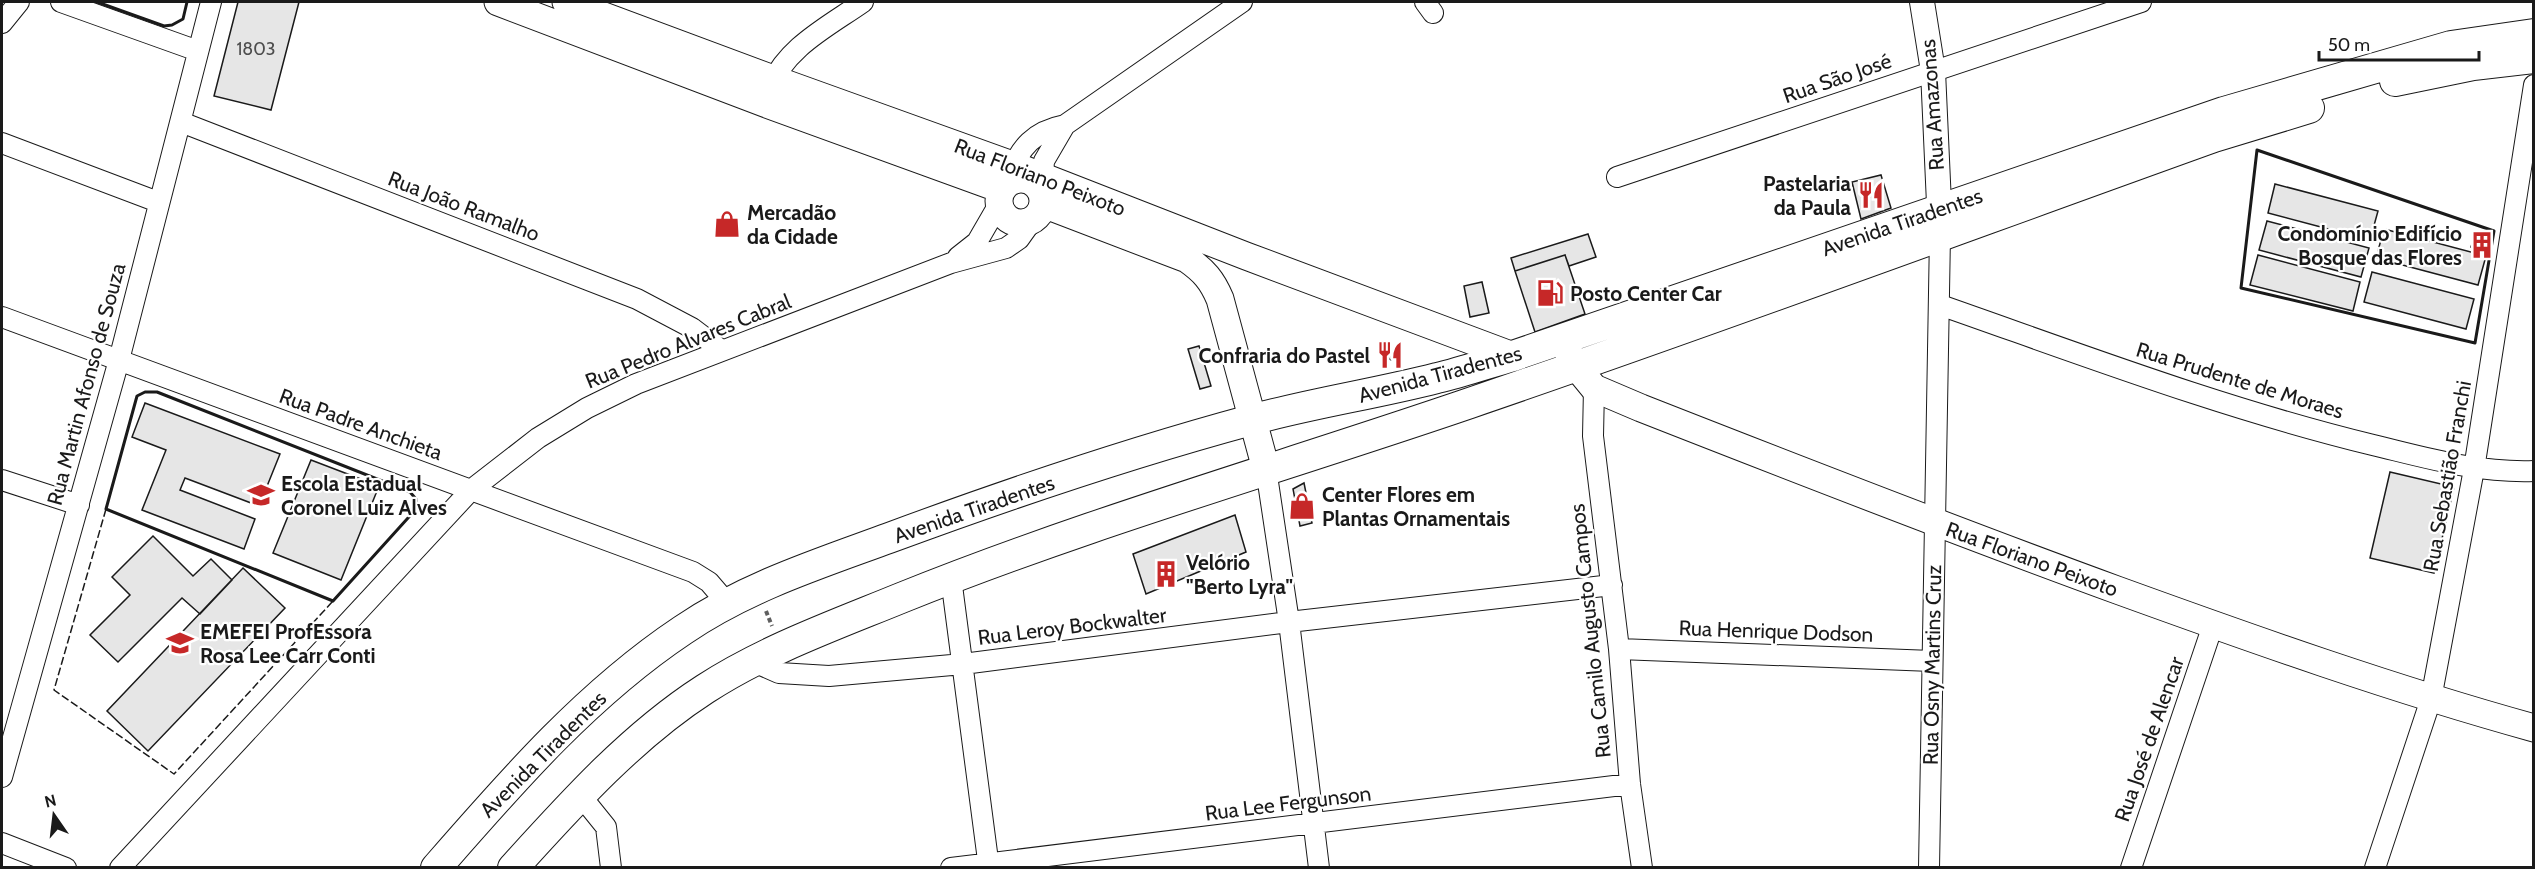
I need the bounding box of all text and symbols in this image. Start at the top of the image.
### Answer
scale bar [2319,24,2480,62]
text: 50 m [2328,34,2370,56]
house number: 1803 [236,38,276,60]
street label: Rua Amazonas [1915,38,1949,171]
street label: Rua São José [1780,48,1895,108]
street label: Rua Floriano Peixoto [951,133,1129,221]
street label: Rua João Ramalho [385,166,543,246]
place label: Pastelaria da Paula [1763,171,1852,220]
restaurant icon: Pastelaria da Paula [1856,180,1886,210]
street label: Avenida Tiradentes [1818,183,1986,261]
place label: Mercadão da Cidade [747,200,838,249]
shop icon: Mercadão da Cidade [712,209,742,239]
place label: Condomínio Edifício Bosque das Flores [2278,221,2462,270]
building icon: Condomínio Edifício Bosque das Flores [2467,230,2497,260]
street label: Rua Martin Afonso de Souza [42,260,130,508]
fuel station icon: Posto Center Car [1535,278,1565,308]
place label: Posto Center Car [1570,281,1722,306]
street label: Rua Pedro Alvares Cabral [582,288,795,394]
street label: Rua Prudente de Moraes [2133,337,2347,424]
street label: Avenida Tiradentes [1356,340,1525,408]
restaurant icon: Confraria do Pastel [1375,340,1405,370]
place label: Confraria do Pastel [1199,343,1370,368]
street label: Rua Sebastião Franchi [2418,379,2476,573]
street label: Rua Padre Anchieta [276,383,446,465]
street label: Avenida Tiradentes [890,470,1058,548]
place label: Escola Estadual Coronel Luiz Alves [281,471,447,520]
school or university icon: Escola Estadual Coronel Luiz Alves [246,480,276,510]
place label: Center Flores em Plantas Ornamentais [1322,482,1510,531]
shop icon: Center Flores em Plantas Ornamentais [1287,491,1317,521]
street label: Rua Camilo Augusto Campos [1564,502,1616,759]
street label: Rua Floriano Peixoto [1943,516,2121,602]
place label: Velório "Berto Lyra" [1186,550,1293,599]
building icon: Velório "Berto Lyra" [1151,559,1181,589]
street label: Rua Osny Martins Cruz [1918,565,1946,765]
street label: Rua Leroy Bockwalter [976,602,1168,650]
street label: Rua Henrique Dodson [1678,615,1874,647]
place label: EMEFEI ProfEssora Rosa Lee Carr Conti [200,619,376,668]
school or university icon: EMEFEI ProfEssora Rosa Lee Carr Conti [165,628,195,658]
street label: Rua José de Alencar [2109,653,2189,825]
street label: Avenida Tiradentes [475,685,612,822]
street label: Rua Lee Fergunson [1203,780,1373,826]
north arrow [24,785,84,845]
text: N [43,790,58,812]

